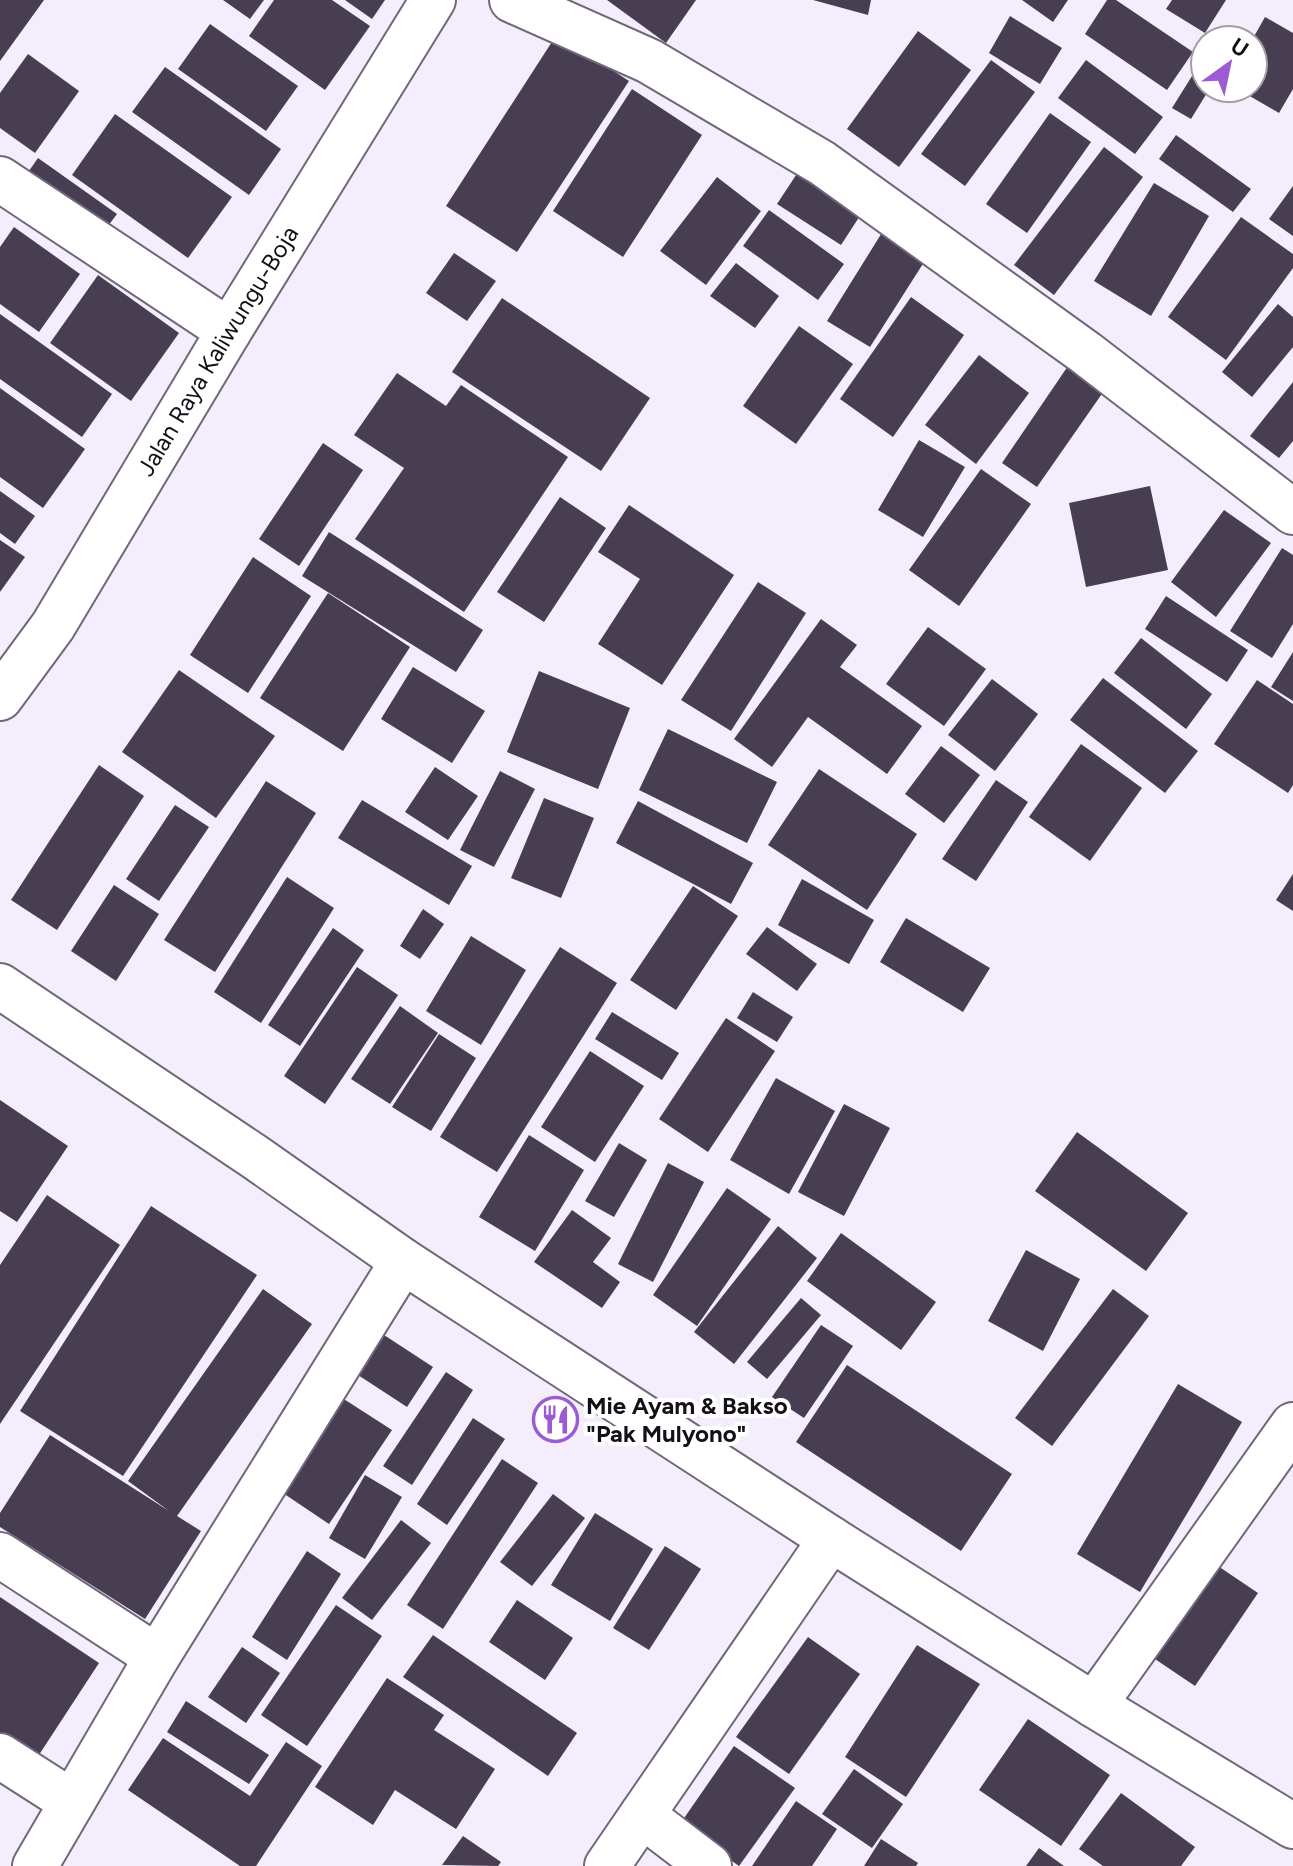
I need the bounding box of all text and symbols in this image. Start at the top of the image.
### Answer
north arrow [1189,24,1269,104]
text: U [1226,32,1253,63]
street label: Jalan Raya Kaliwungu-Boja [131,220,304,481]
place label: Mie Ayam & Bakso "Pak Mulyono" [586,1391,788,1448]
restaurant icon: Mie Ayam & Bakso "Pak Mulyono" [531,1396,579,1444]

